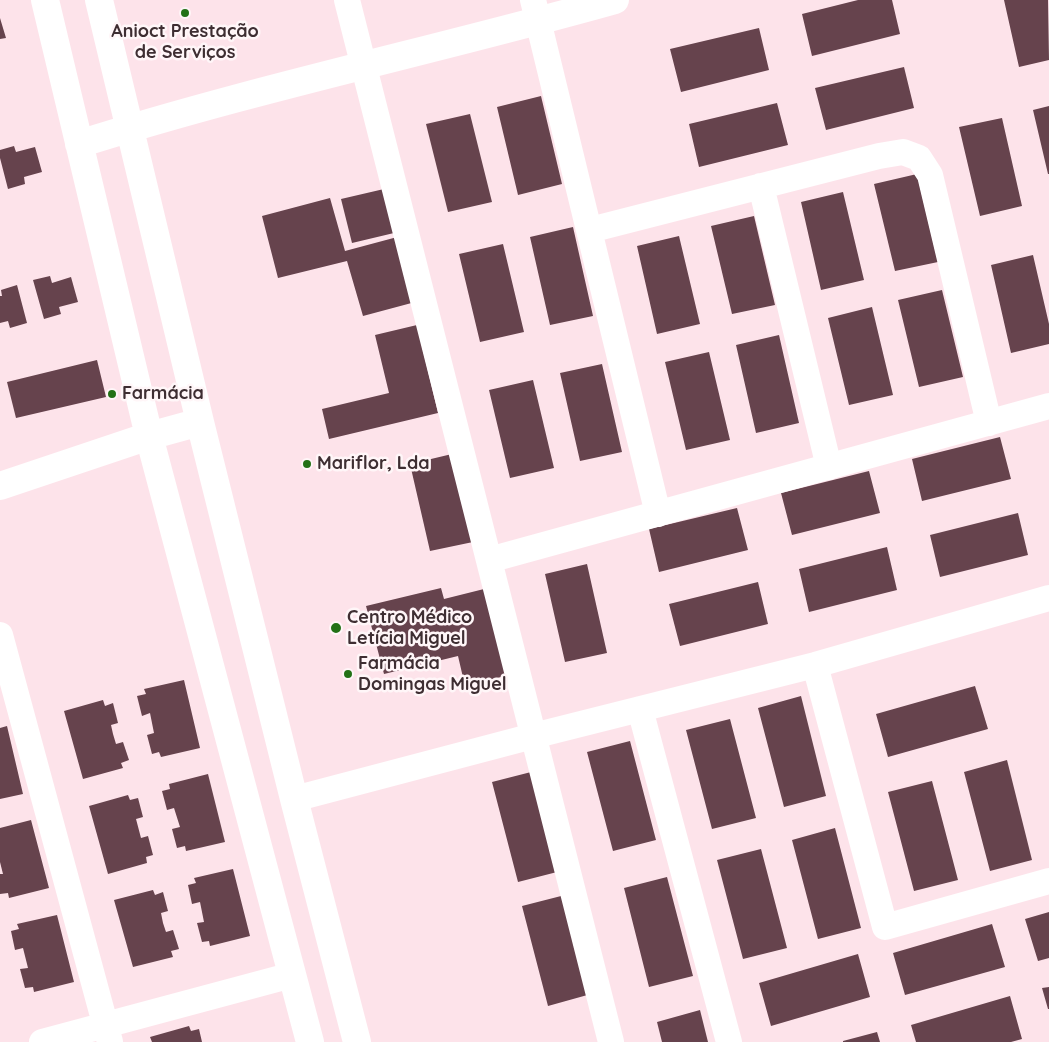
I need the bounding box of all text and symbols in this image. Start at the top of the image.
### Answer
marker: Anioct Prestação de Serviços [179,7,191,19]
place label: Anioct Prestação de Serviços [111,21,259,64]
place label: Farmácia [122,383,204,405]
marker: Farmácia [106,388,118,400]
place label: Mariflor, Lda [317,453,430,475]
marker: Mariflor, Lda [301,458,313,470]
place label: Centro Médico Letícia Miguel [347,607,472,650]
marker: Centro Médico Letícia Miguel [329,621,343,635]
place label: Farmácia Domingas Miguel [358,653,507,696]
marker: Farmácia Domingas Miguel [342,668,354,680]

